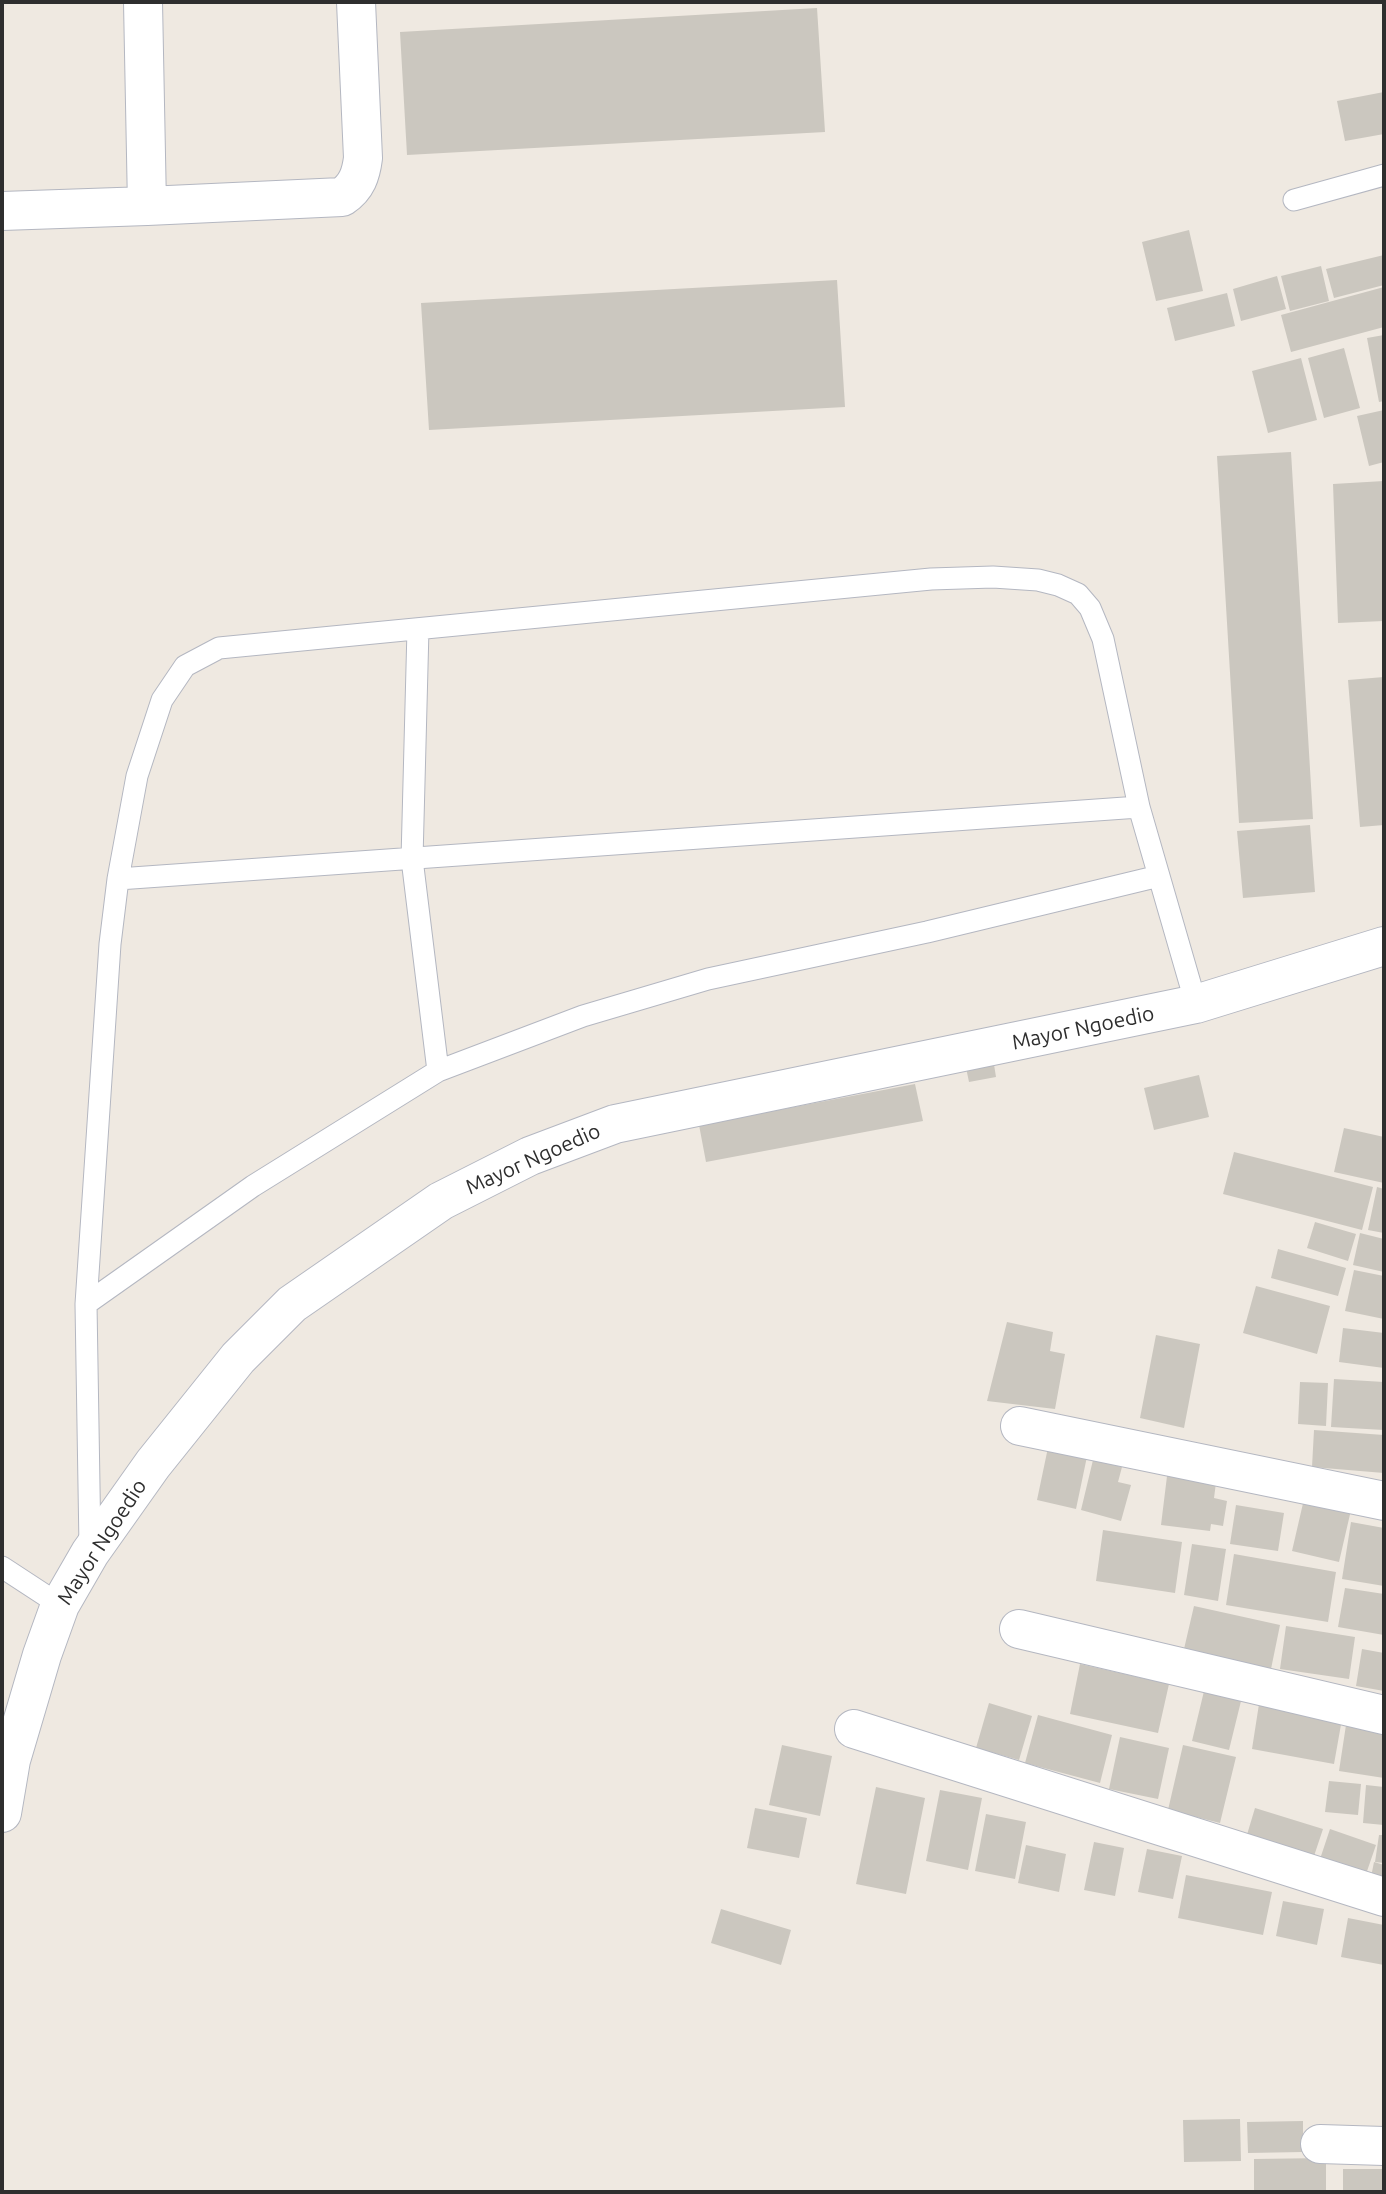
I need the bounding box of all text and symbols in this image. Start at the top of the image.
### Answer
street label: Mayor Ngoedio [1010,1001,1156,1055]
street label: Mayor Ngoedio [462,1118,604,1200]
street label: Mayor Ngoedio [52,1474,152,1610]

